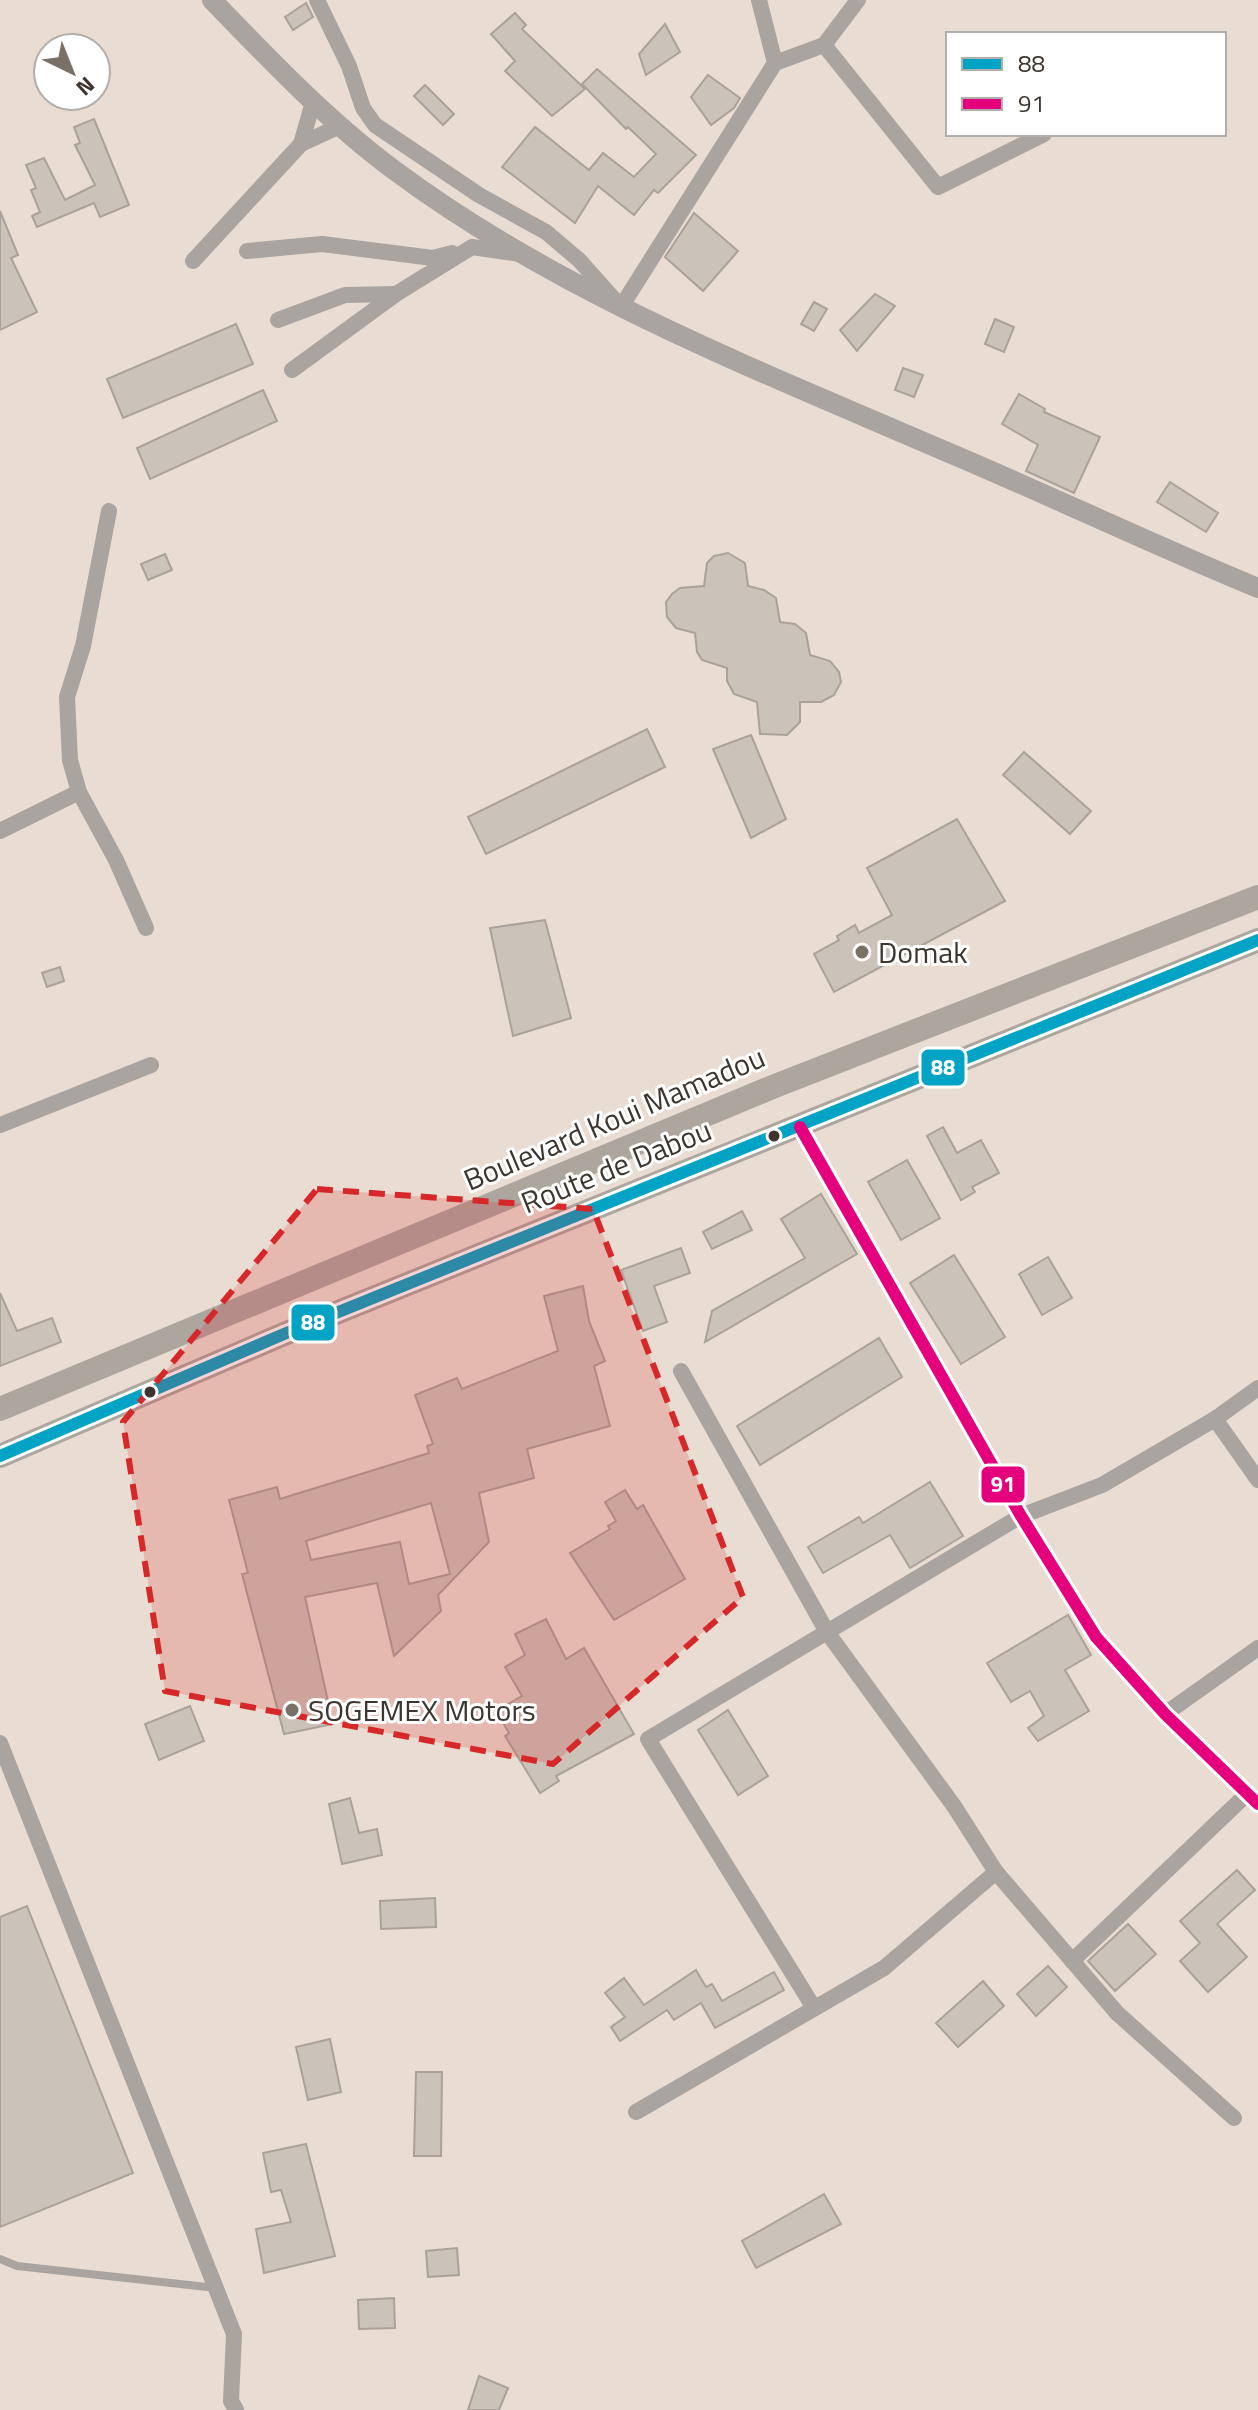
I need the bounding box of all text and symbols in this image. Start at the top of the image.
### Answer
north arrow [32,32,112,112]
legend [946,32,1226,136]
text: 88 [1018,45,1045,81]
text: N [68,69,103,104]
text: 91 [1018,85,1045,121]
place label: Domak [878,929,968,975]
marker: Domak [853,943,871,961]
street label: Boulevard Koui Mamadou [456,1034,772,1202]
line badge: 88 [920,1048,966,1087]
text: 88 [931,1050,955,1084]
street label: Route de Dabou [514,1107,718,1225]
unlabelled marker [766,1128,782,1144]
line badge: 88 [290,1303,336,1342]
text: 88 [301,1305,325,1339]
unlabelled marker [142,1384,158,1400]
line badge: 91 [980,1465,1026,1504]
text: 91 [991,1467,1015,1501]
place label: SOGEMEX Motors [308,1687,536,1733]
marker: SOGEMEX Motors [283,1701,301,1719]

